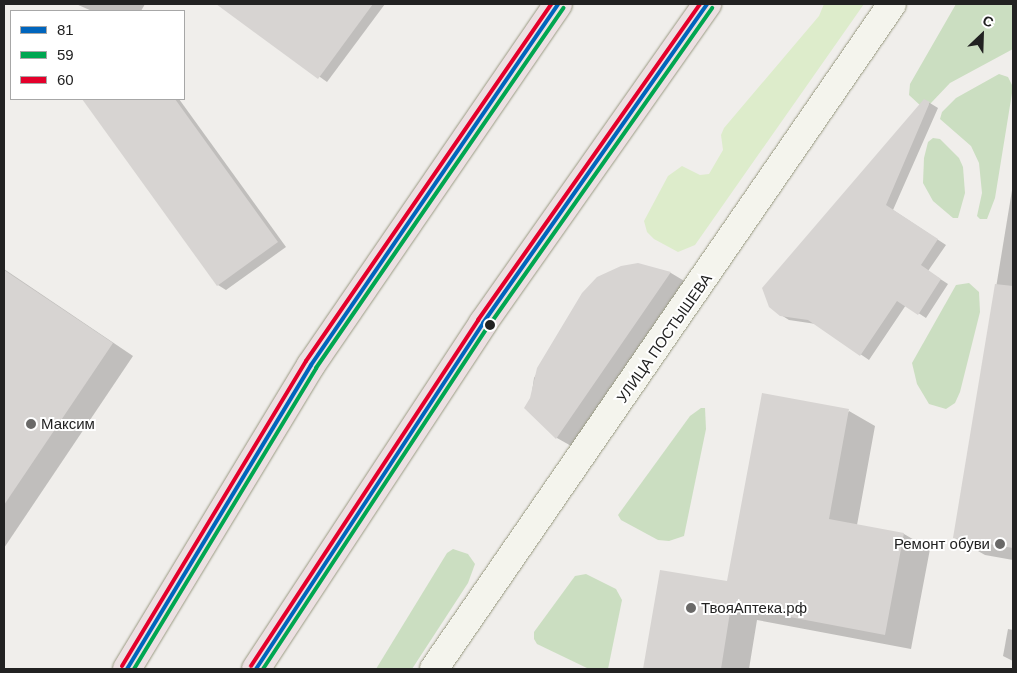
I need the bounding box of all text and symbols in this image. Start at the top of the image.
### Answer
legend [10,10,185,100]
north arrow [957,10,1007,60]
text: С [980,12,996,31]
text: 81 [57,21,74,38]
text: 59 [57,46,74,63]
text: 60 [57,71,74,88]
street label: УЛИЦА ПОСТЫШЕВА [613,270,715,406]
unlabelled marker [485,320,495,330]
place label: Максим [41,415,95,433]
marker: Максим [25,418,37,430]
place label: Ремонт обуви [894,535,990,553]
marker: Ремонт обуви [994,538,1006,550]
place label: ТвояАптека.рф [701,599,807,617]
marker: ТвояАптека.рф [685,602,697,614]

